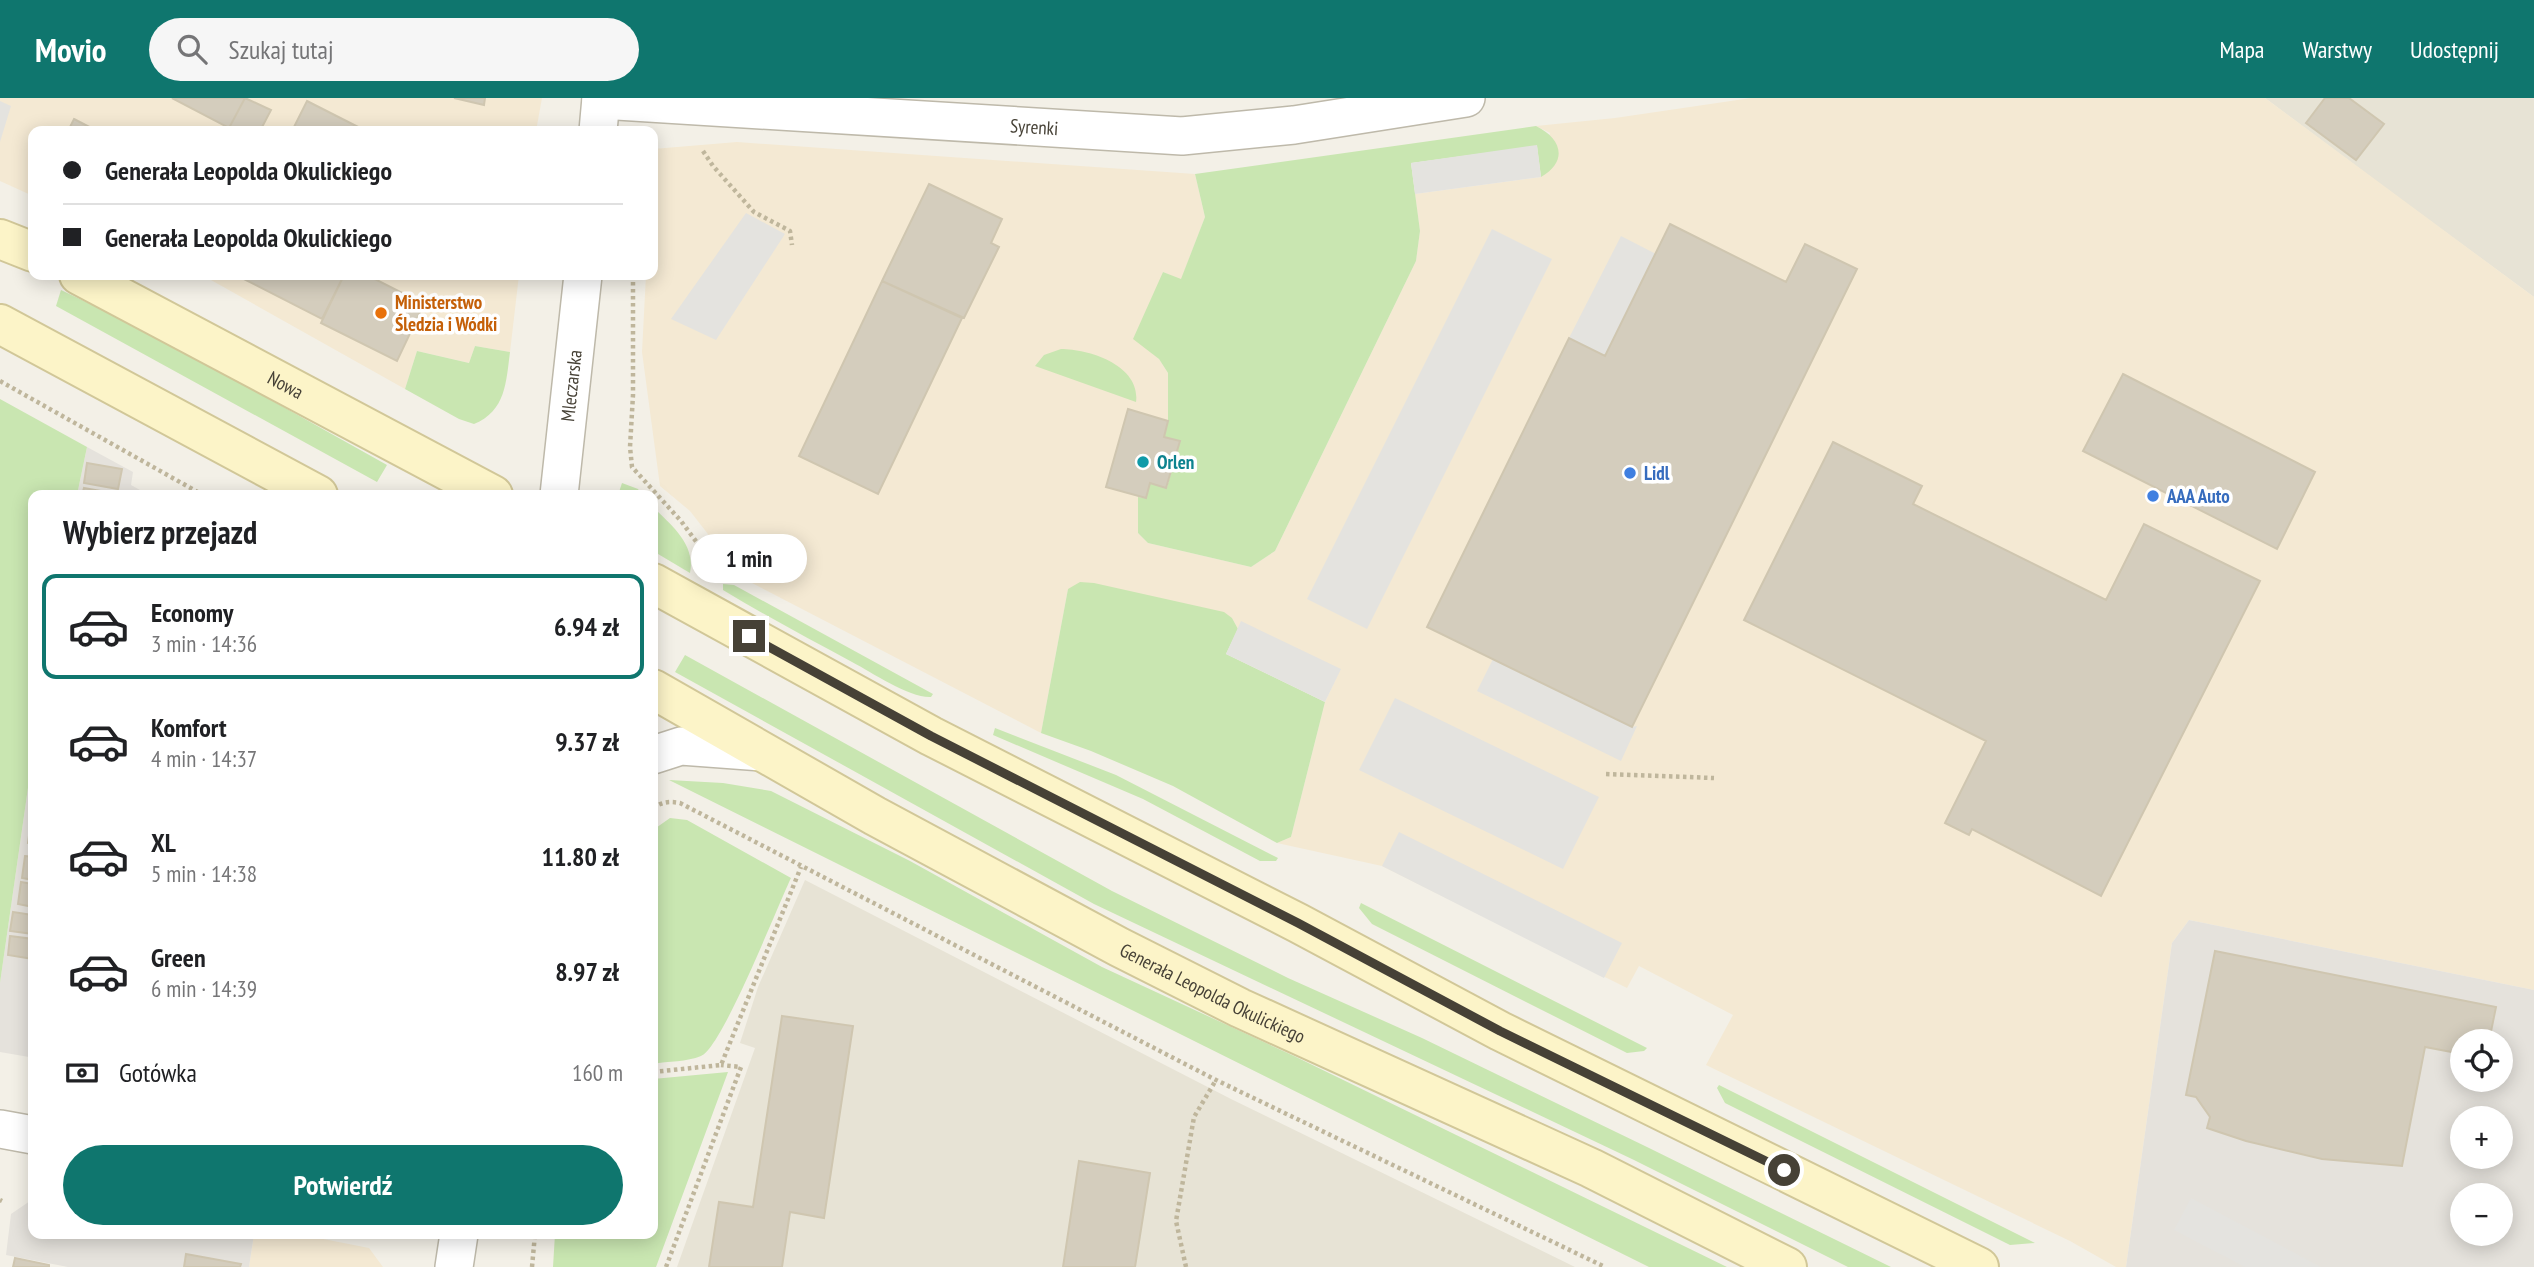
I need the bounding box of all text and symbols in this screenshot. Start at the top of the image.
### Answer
search box [149,18,639,81]
text: Movio [35,28,107,71]
icon: search [173,30,211,68]
text: Szukaj tutaj [229,33,333,66]
text: Mapa [2220,34,2264,65]
text: Warstwy [2302,34,2372,65]
text: Udostępnij [2410,34,2499,65]
street label: Syrenki [1009,113,1059,140]
text: Generała Leopolda Okulickiego [105,154,392,187]
text: Generała Leopolda Okulickiego [105,221,392,254]
place label: Ministerstwo Śledzia i Wódki [395,290,497,336]
marker: Ministerstwo Śledzia i Wódki [373,305,389,321]
street label: Mleczarska [555,349,587,423]
street label: Nowa [264,366,308,404]
place label: Orlen [1157,450,1194,474]
marker: Orlen [1135,454,1151,470]
place label: Lidl [1644,461,1670,485]
marker: Lidl [1622,465,1638,481]
place label: AAA Auto [2166,484,2230,508]
marker: AAA Auto [2145,488,2161,504]
text: Wybierz przejazd [63,511,257,553]
callout: 1 min [691,534,807,584]
text: 1 min [726,544,772,573]
icon: car [67,595,130,658]
text: Economy [151,596,233,629]
text: 6.94 zł [554,610,619,643]
route end [733,620,765,652]
text: 3 min · 14:36 [151,629,257,658]
icon: car [67,710,130,773]
text: Komfort [151,711,227,744]
text: 9.37 zł [555,725,619,758]
text: 4 min · 14:37 [151,744,257,773]
icon: car [67,825,130,888]
text: XL [151,826,176,859]
text: 11.80 zł [542,840,619,873]
text: 5 min · 14:38 [151,859,257,888]
street label: Generała Leopolda Okulickiego [1116,938,1309,1048]
icon: car [67,940,130,1003]
text: Green [151,941,206,974]
text: 8.97 zł [555,955,619,988]
text: 6 min · 14:39 [151,974,257,1003]
map controls [2450,1029,2513,1246]
button: locate [2450,1029,2513,1092]
icon: cash [63,1054,101,1092]
text: Gotówka [119,1056,197,1089]
text: 160 m [572,1058,623,1087]
button: + [2450,1106,2513,1169]
button: Potwierdź [63,1145,623,1225]
route start [1768,1154,1800,1186]
button: − [2450,1183,2513,1246]

